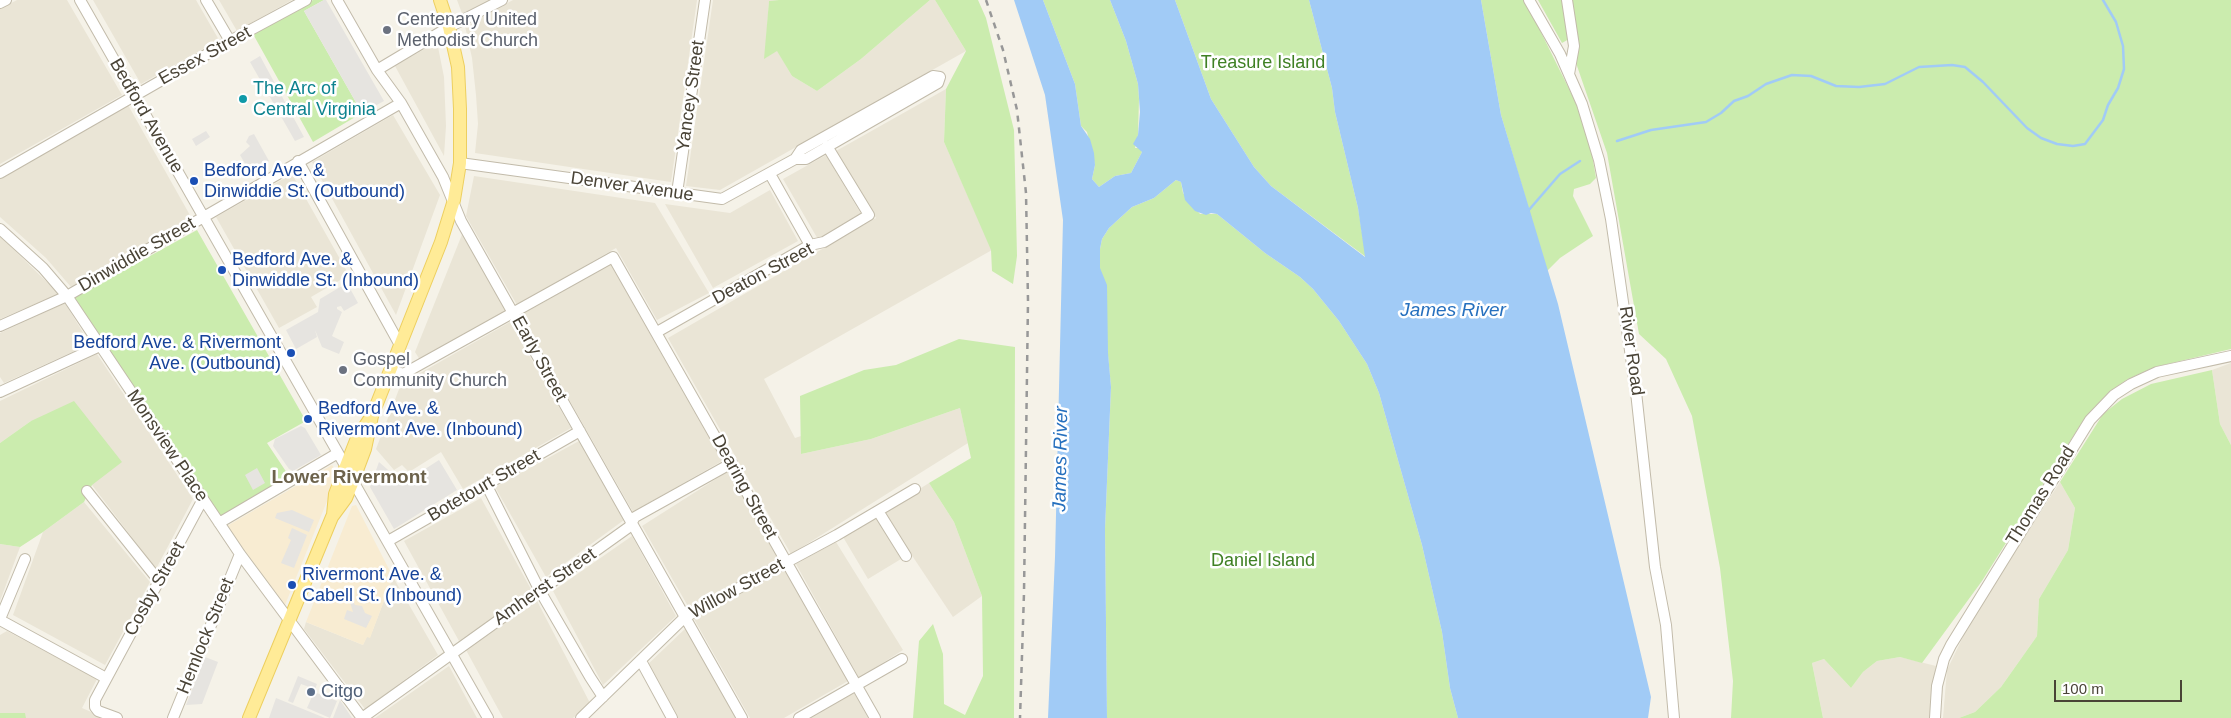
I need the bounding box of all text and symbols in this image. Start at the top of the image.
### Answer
place label: Centenary United Methodist Church [397,9,538,52]
street label: Essex Street [155,22,255,90]
marker: Centenary United Methodist Church [381,24,393,36]
street label: Yancey Street [673,39,709,153]
park label: Treasure Island [1201,52,1325,74]
street label: Bedford Avenue [104,55,188,177]
place label: The Arc of Central Virginia [253,78,376,120]
marker: The Arc of Central Virginia [237,93,249,105]
place label: Bedford Ave. & Dinwiddie St. (Outbound) [204,160,405,202]
street label: Denver Avenue [569,168,695,206]
marker: Bedford Ave. & Dinwiddie St. (Outbound) [188,175,200,187]
street label: Dinwiddie Street [75,213,199,297]
street label: Deaton Street [709,238,817,310]
place label: Bedford Ave. & Dinwiddle St. (Inbound) [232,249,419,292]
marker: Bedford Ave. & Dinwiddle St. (Inbound) [216,264,228,276]
water label: James River [1400,300,1506,322]
street label: River Road [1614,305,1648,397]
street label: Early Street [507,313,571,405]
place label: Bedford Ave. & Rivermont Ave. (Outbound) [73,332,281,374]
marker: Bedford Ave. & Rivermont Ave. (Outbound) [285,347,297,359]
place label: Gospel Community Church [353,349,507,392]
marker: Gospel Community Church [337,364,349,376]
street label: Monsview Place [122,386,212,506]
place label: Bedford Ave. & Rivermont Ave. (Inbound) [318,398,523,440]
water label: James River [1049,406,1073,512]
marker: Bedford Ave. & Rivermont Ave. (Inbound) [302,413,314,425]
street label: Dearing Street [706,431,782,543]
street label: Thomas Road [2002,442,2080,550]
street label: Botetourt Street [424,445,544,527]
district label: Lower Rivermont [271,467,427,489]
street label: Cosby Street [120,538,190,640]
street label: Amherst Street [490,544,600,630]
park label: Daniel Island [1211,550,1315,572]
street label: Willow Street [686,554,788,624]
place label: Rivermont Ave. & Cabell St. (Inbound) [302,564,462,606]
street label: Hemlock Street [173,575,239,697]
marker: Rivermont Ave. & Cabell St. (Inbound) [286,579,298,591]
scale bar [2056,670,2184,702]
text: 100 m [2062,680,2104,697]
place label: Citgo [321,681,363,703]
marker: Citgo [305,686,317,698]

